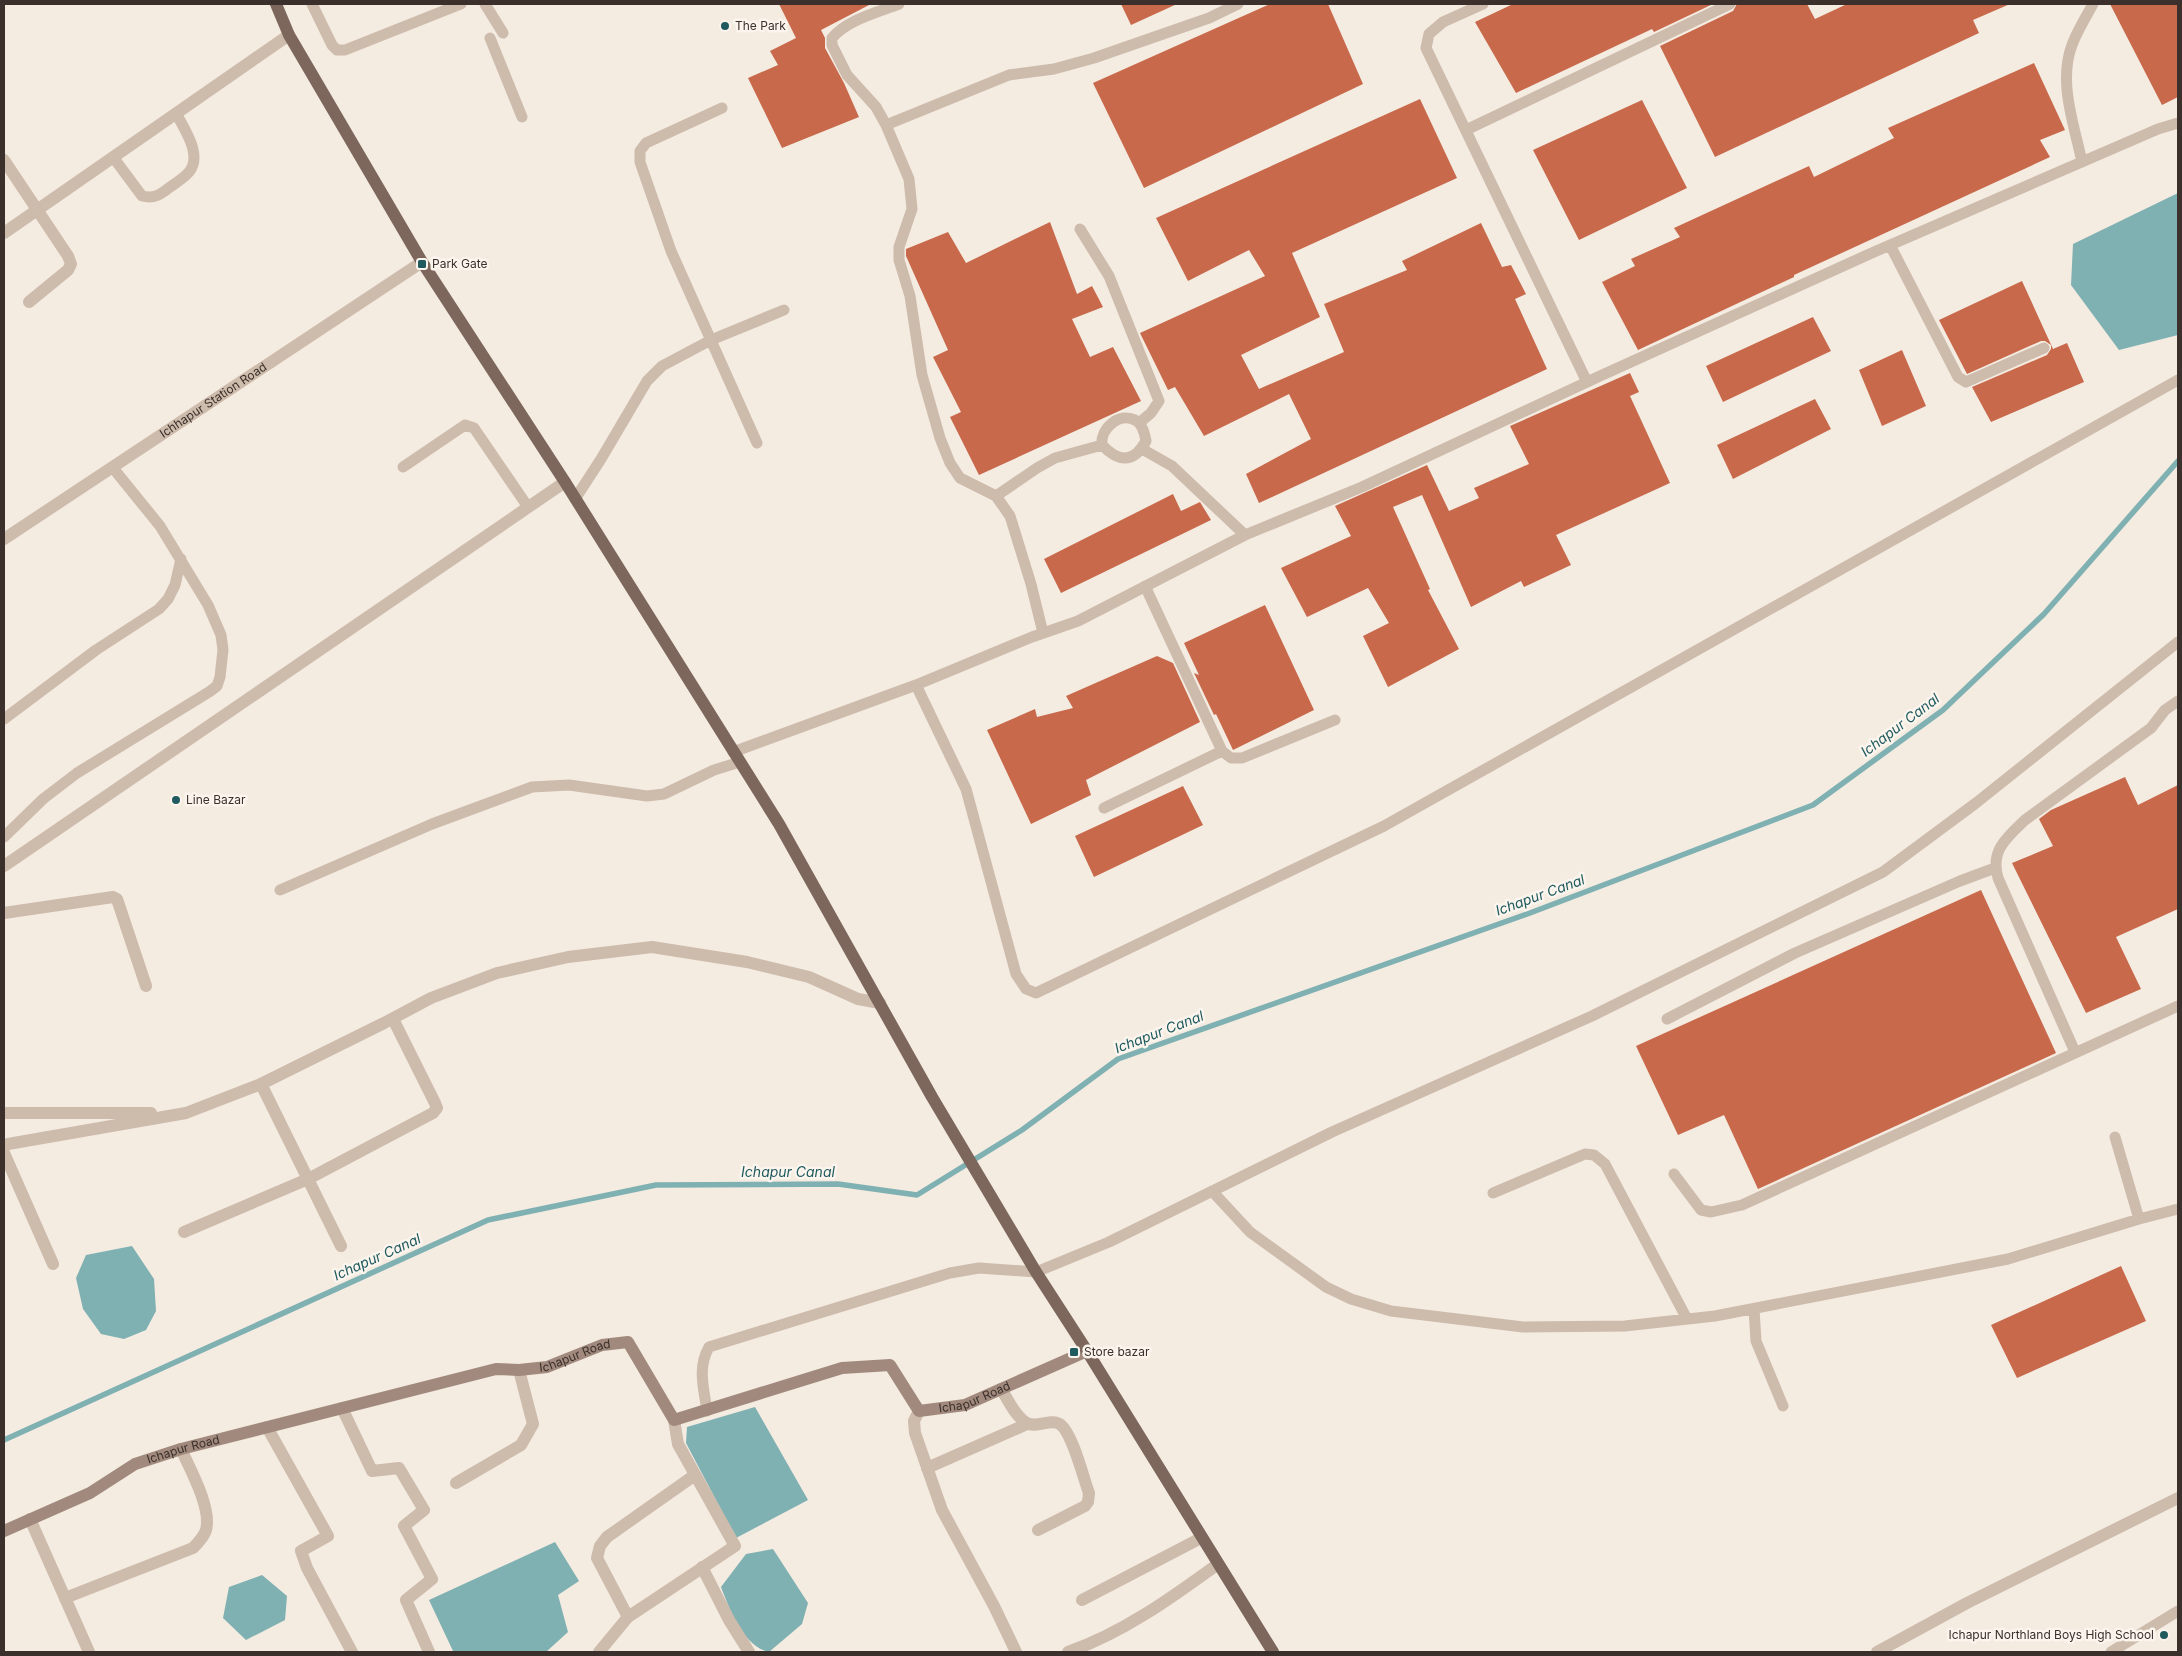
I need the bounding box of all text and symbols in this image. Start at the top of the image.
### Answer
place label: The Park [735,18,786,33]
marker: The Park [719,20,731,32]
place label: Park Gate [432,256,488,271]
marker: Park Gate [416,258,428,270]
street label: Ichhapur Station Road [157,359,269,441]
water label: Ichapur Canal [1857,689,1943,760]
place label: Line Bazar [186,792,246,807]
marker: Line Bazar [170,794,182,806]
water label: Ichapur Canal [1493,870,1587,919]
water label: Ichapur Canal [1112,1007,1206,1056]
water label: Ichapur Canal [741,1163,836,1180]
water label: Ichapur Canal [330,1229,424,1283]
street label: Ichapur Road [538,1336,611,1375]
place label: Store bazar [1084,1344,1150,1359]
marker: Store bazar [1068,1346,1080,1358]
street label: Ichapur Road [938,1378,1012,1415]
street label: Ichapur Road [145,1431,221,1467]
place label: Ichapur Northland Boys High School [1948,1627,2154,1642]
marker: Ichapur Northland Boys High School [2158,1629,2170,1641]

